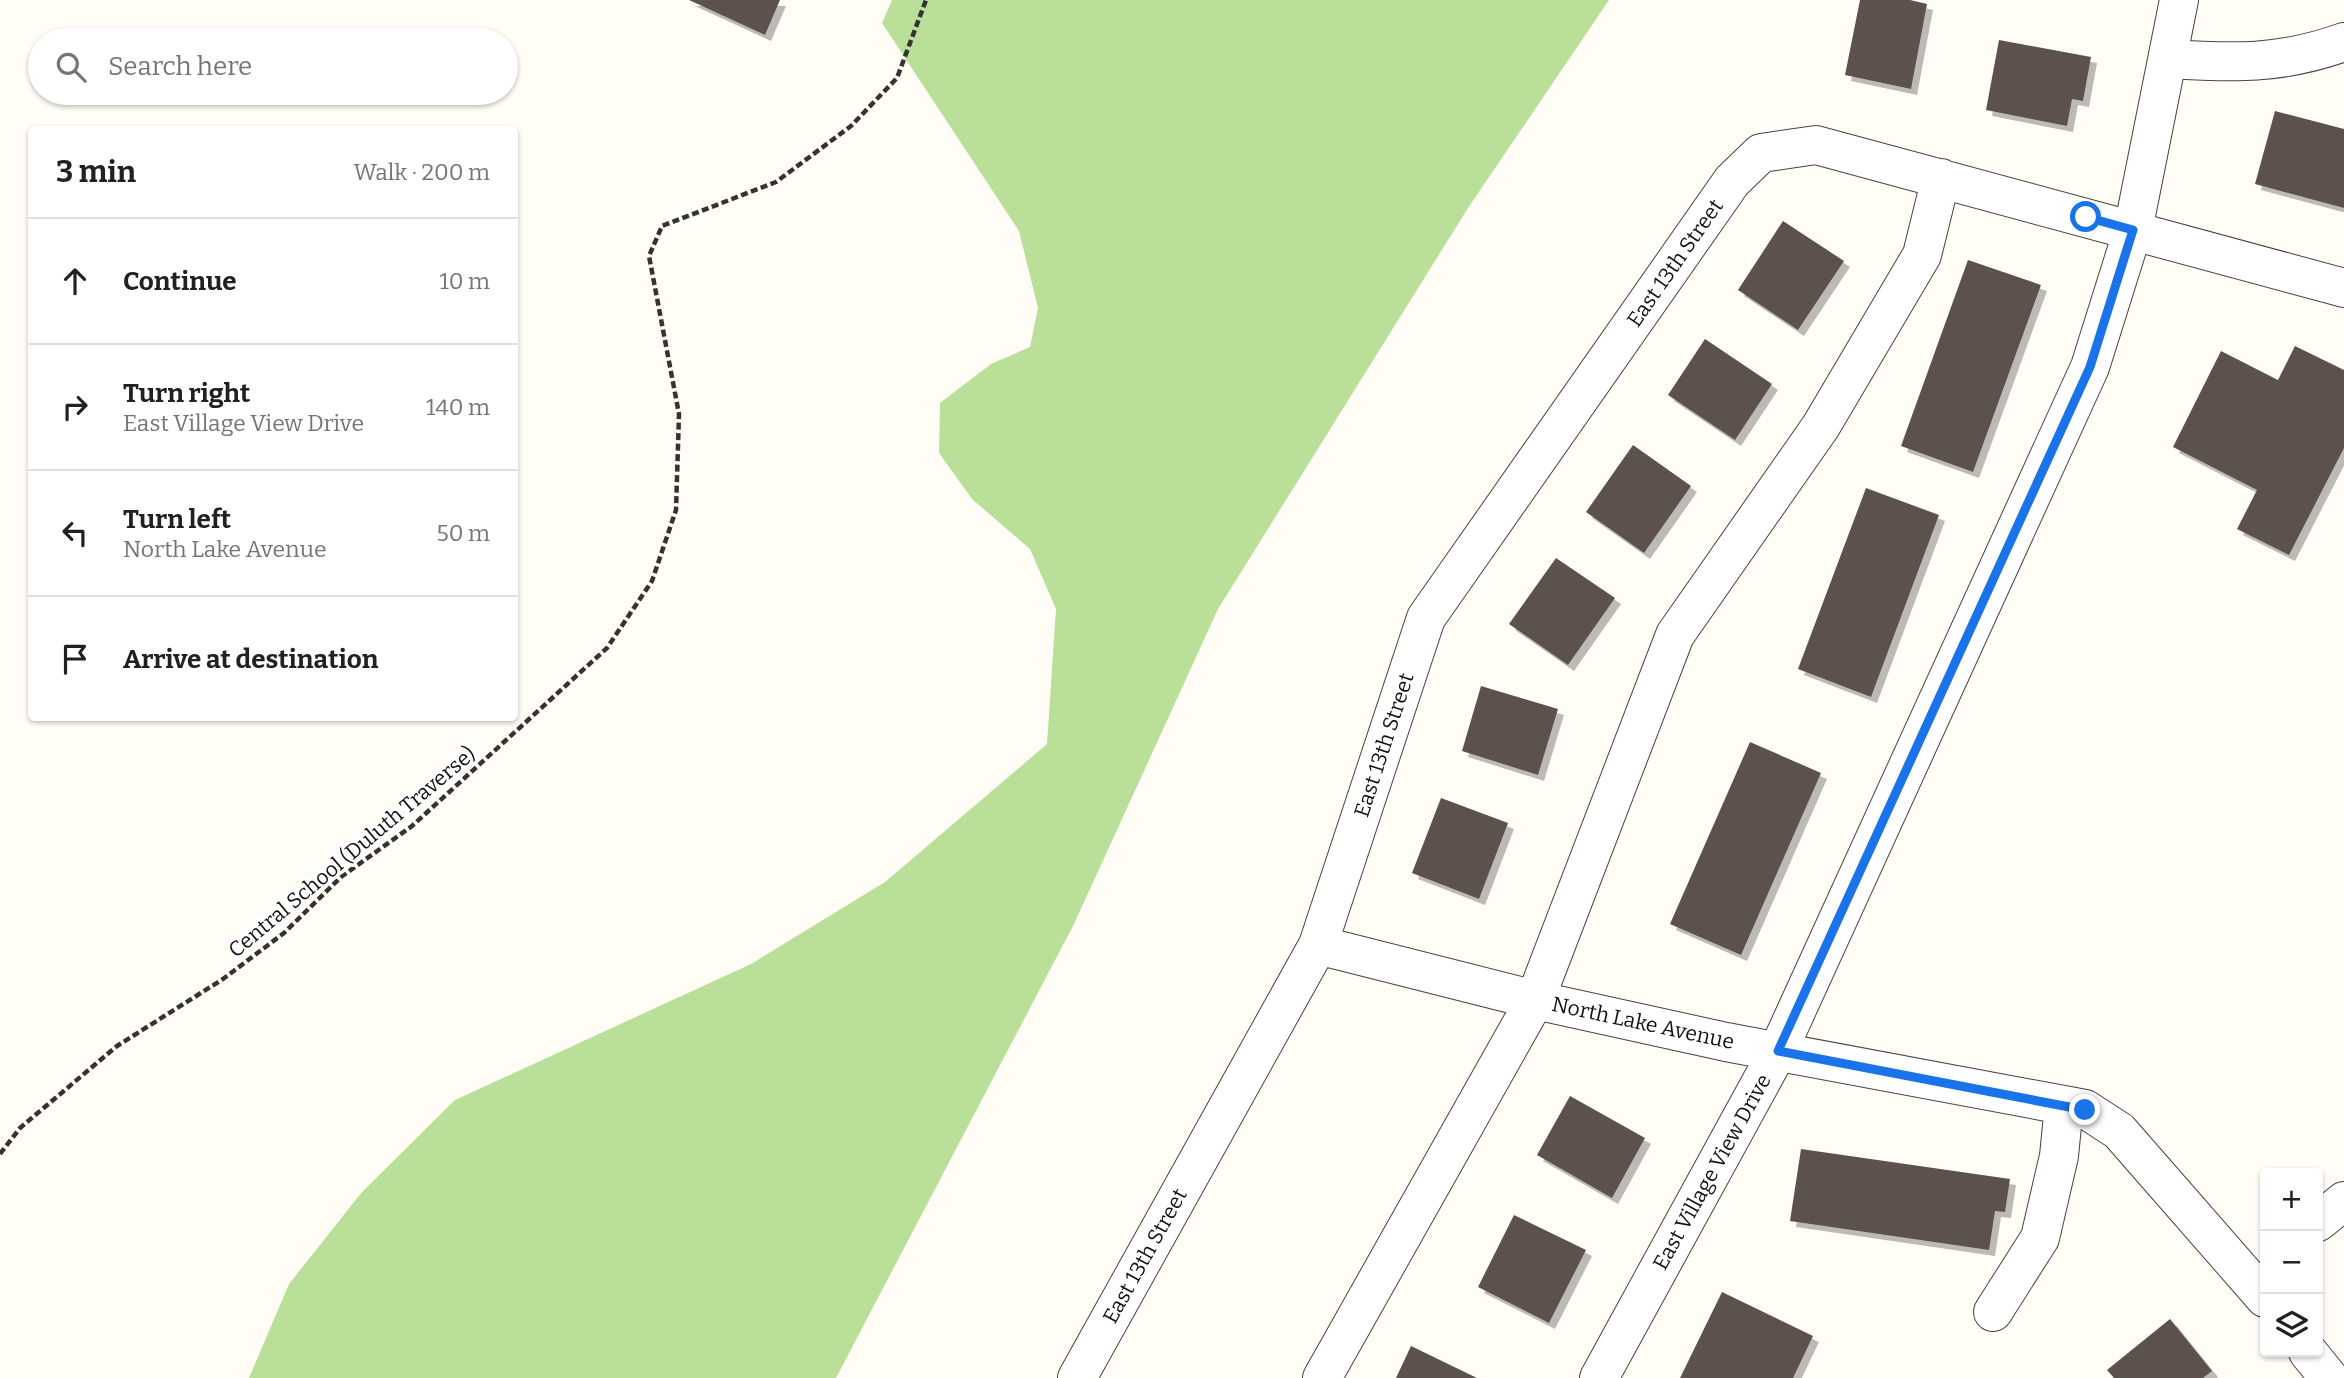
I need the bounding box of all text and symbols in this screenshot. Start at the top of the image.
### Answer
search box [28,28,518,105]
icon: search [52,48,90,86]
text: Search here [108,51,252,82]
text: 3 min [56,154,136,190]
text: Walk · 200 m [354,158,490,186]
street label: East 13th Street [1621,194,1729,332]
route start [2070,201,2101,232]
icon: ahead [56,262,94,300]
text: Continue [123,266,237,297]
text: 10 m [439,267,490,295]
text: Turn right [123,378,250,409]
icon: right [56,388,94,426]
text: 140 m [426,393,490,421]
text: East Village View Drive [123,409,364,437]
text: Turn left [123,504,231,535]
icon: left [56,514,94,552]
text: 50 m [436,519,490,547]
text: North Lake Avenue [123,535,327,563]
icon: arrive [56,640,94,678]
text: Arrive at destination [123,644,378,675]
street label: East 13th Street [1348,669,1420,820]
street label: Central School (Duluth Traverse) [223,741,481,963]
street label: North Lake Avenue [1549,991,1737,1055]
street label: East Village View Drive [1647,1069,1777,1275]
route end [2069,1094,2100,1125]
map controls [2260,1168,2323,1357]
button: + [2260,1168,2323,1231]
street label: East 13th Street [1097,1184,1193,1328]
button: − [2260,1231,2323,1294]
button: layers [2260,1294,2323,1357]

